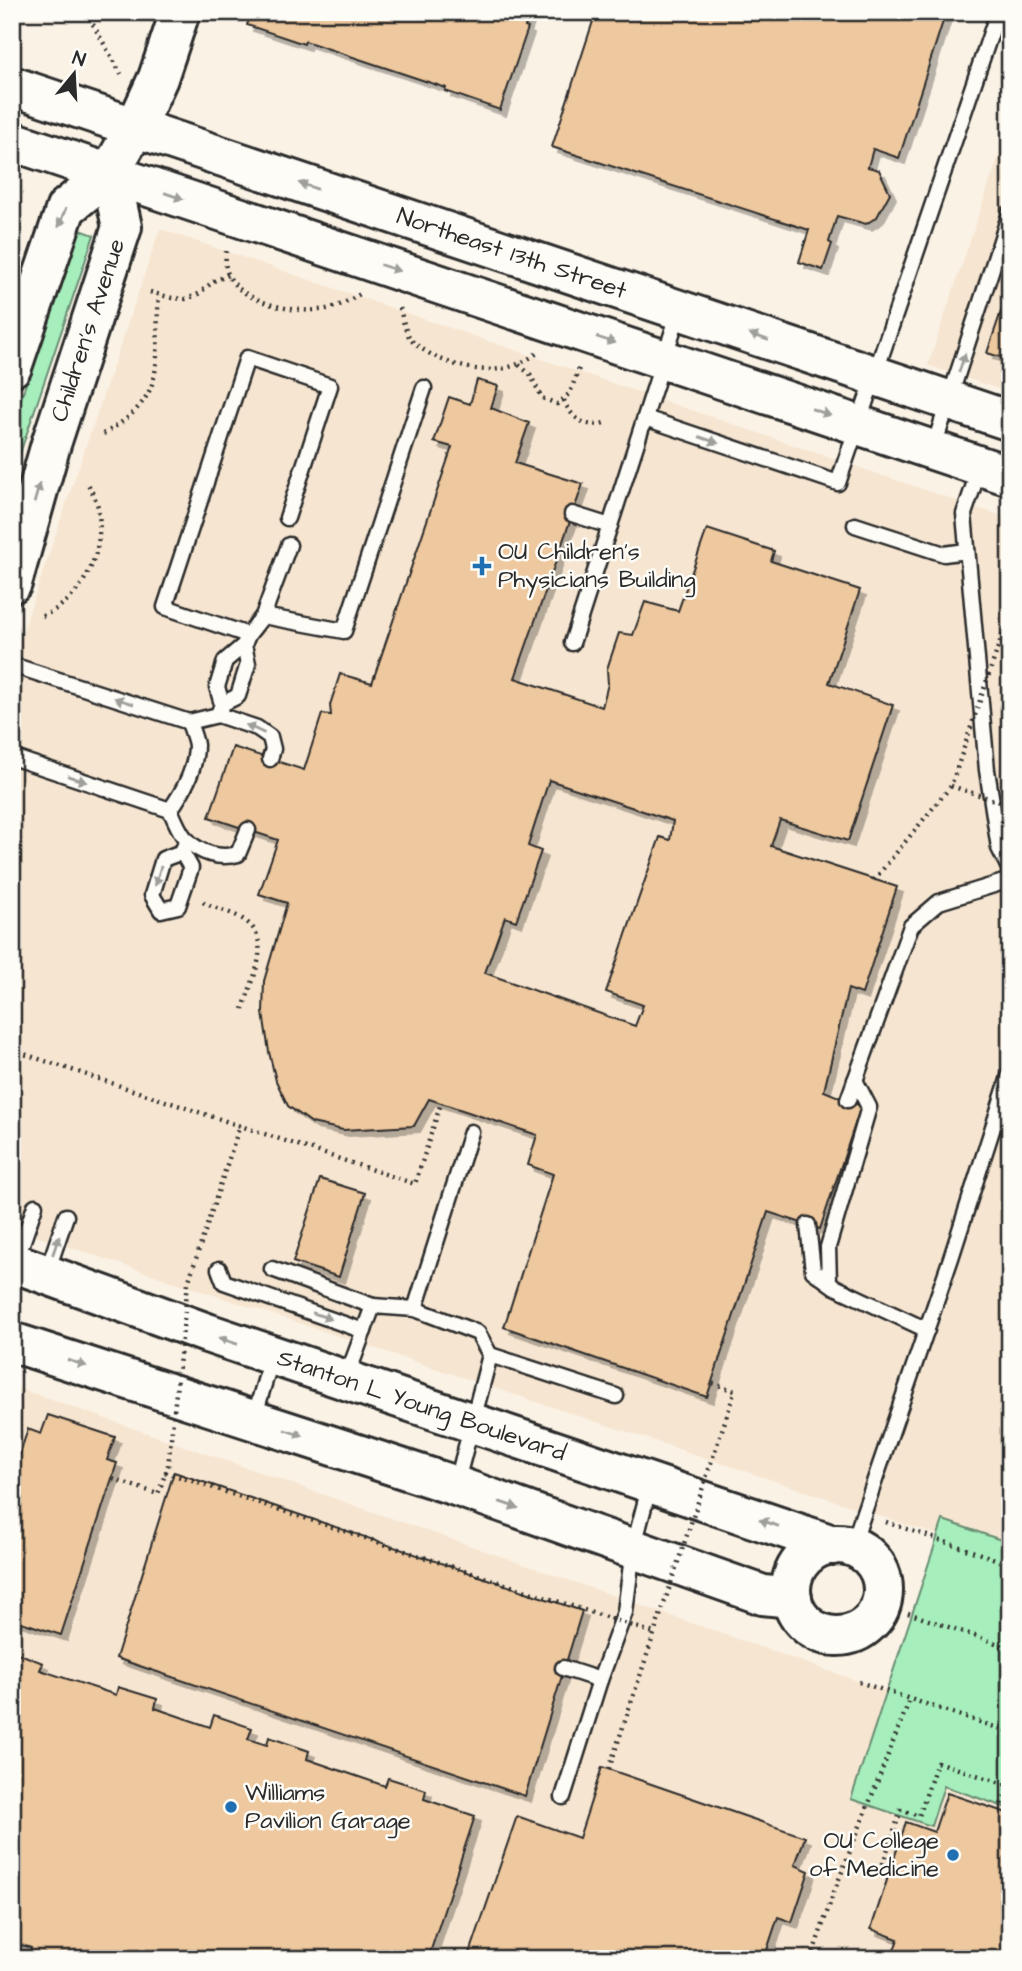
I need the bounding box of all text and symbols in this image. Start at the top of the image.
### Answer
north arrow [38,38,108,108]
text: N [69,45,89,74]
one-way arrow [298,181,319,191]
one-way arrow [164,191,185,202]
street label: Northeast 13th Street [392,199,631,308]
one-way arrow [57,208,68,229]
street label: Children's Avenue [42,235,134,426]
one-way arrow [380,263,401,274]
one-way arrow [749,331,770,342]
one-way arrow [595,335,616,346]
one-way arrow [957,352,968,373]
one-way arrow [811,408,832,418]
one-way arrow [699,435,720,445]
one-way arrow [32,482,43,504]
place label: OU Children's Physicians Building [498,535,696,598]
marker: OU Children's Physicians Building [472,556,492,576]
one-way arrow [113,695,134,706]
one-way arrow [245,723,265,735]
one-way arrow [67,774,88,785]
one-way arrow [152,865,162,886]
one-way arrow [51,1234,62,1255]
one-way arrow [311,1311,332,1322]
one-way arrow [217,1335,238,1346]
street label: Stanton L Young Boulevard [273,1341,570,1470]
one-way arrow [67,1358,88,1368]
one-way arrow [283,1428,304,1439]
one-way arrow [499,1500,520,1511]
one-way arrow [758,1517,779,1528]
place label: Williams Pavilion Garage [245,1776,411,1839]
marker: Williams Pavilion Garage [223,1799,239,1815]
place label: OU College of Medicine [809,1824,939,1886]
marker: OU College of Medicine [945,1847,961,1863]

